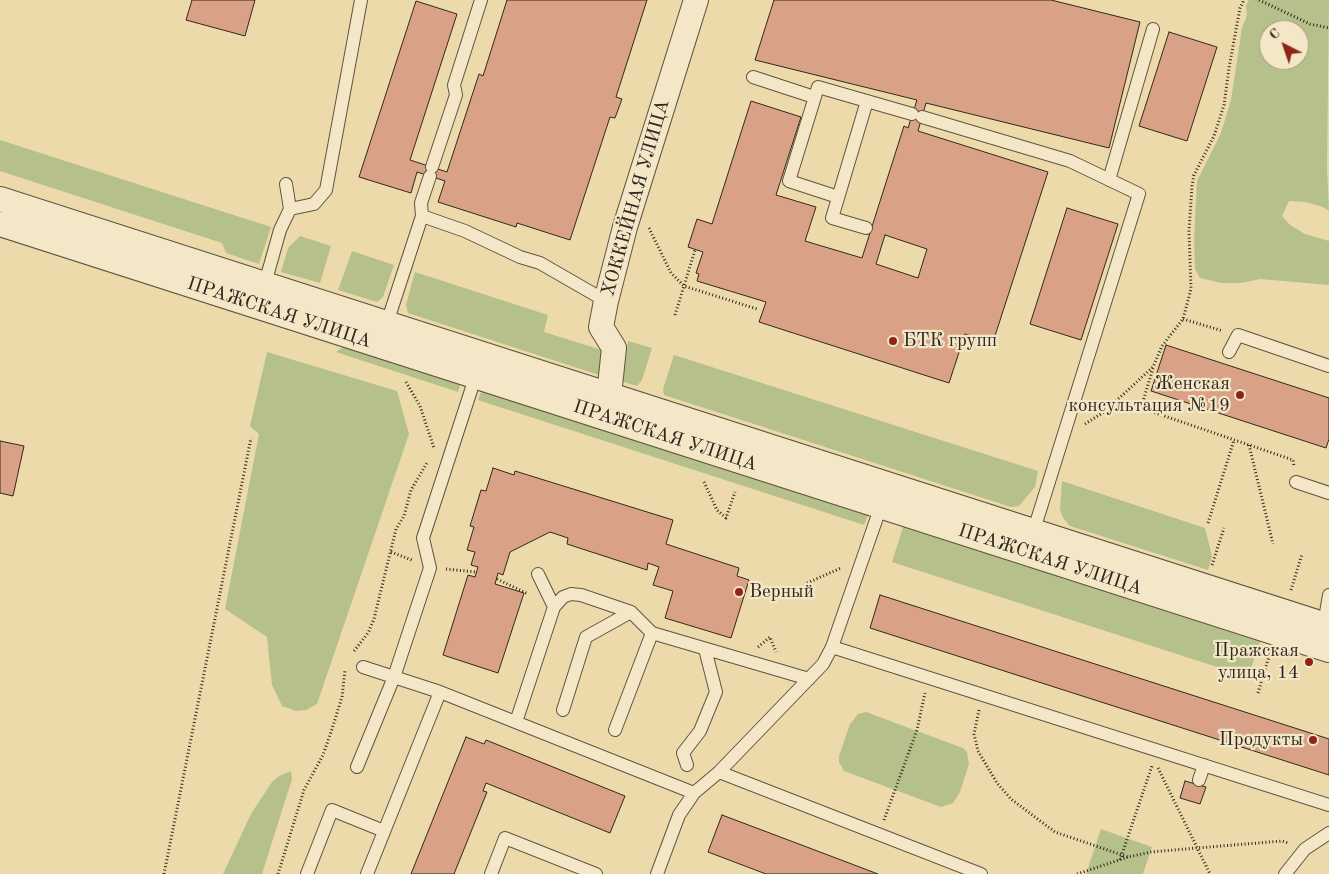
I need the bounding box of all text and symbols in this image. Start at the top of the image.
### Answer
north arrow [1259,20,1309,70]
text: С [1267,26,1283,43]
street label: ХОККЕЙНАЯ УЛИЦА [597,97,675,299]
street label: ПРАЖСКАЯ УЛИЦА [184,272,374,354]
place label: БТК групп [903,330,997,352]
marker: БТК групп [887,335,899,347]
place label: Женская консультация №19 [1068,373,1230,417]
marker: Женская консультация №19 [1234,389,1246,401]
street label: ПРАЖСКАЯ УЛИЦА [570,395,760,477]
street label: ПРАЖСКАЯ УЛИЦА [955,519,1145,601]
place label: Верный [749,581,814,603]
marker: Верный [733,586,745,598]
place label: Пражская улица, 14 [1214,640,1299,684]
marker: Пражская улица, 14 [1303,656,1315,668]
place label: Продукты [1219,729,1303,751]
marker: Продукты [1307,734,1319,746]

